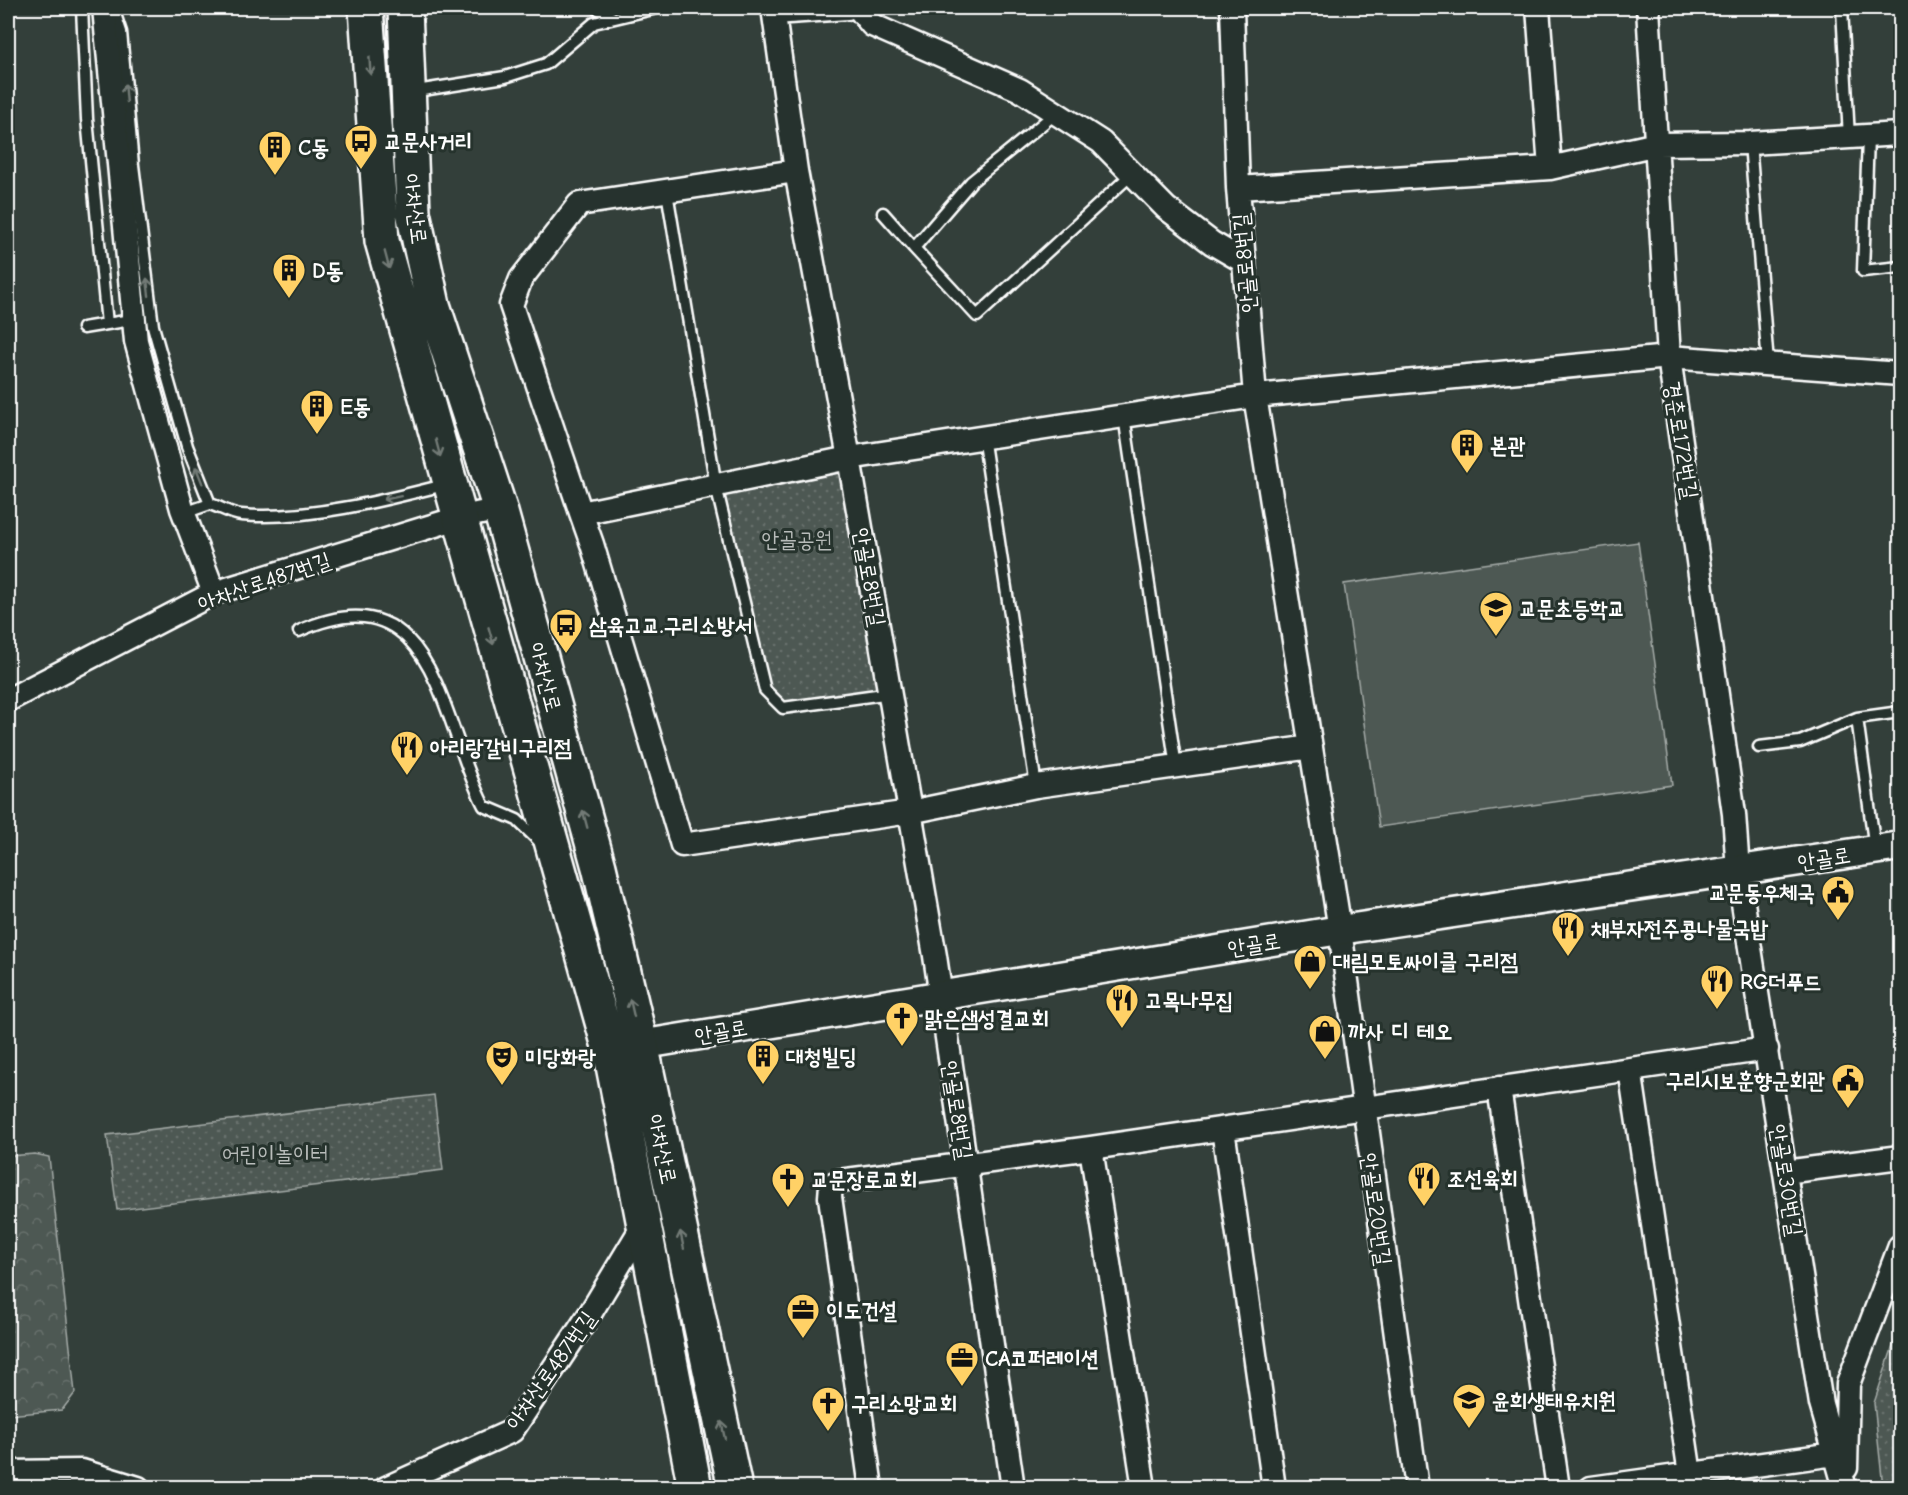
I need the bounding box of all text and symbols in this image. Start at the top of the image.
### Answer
one-way arrow [365,55,376,75]
one-way arrow [121,84,132,104]
bus stop icon: 교문사거리 [343,123,379,170]
building icon: C동 [257,129,293,176]
place label: 교문사거리 [384,129,473,155]
place label: C동 [298,135,329,161]
street label: 아차산로 [398,172,432,246]
street label: 안골로8번길 [1228,212,1262,314]
one-way arrow [382,250,393,269]
building icon: D동 [271,252,307,299]
place label: D동 [312,258,344,284]
one-way arrow [142,278,153,297]
street label: 경춘로172번길 [1659,379,1703,501]
building icon: E동 [299,388,335,435]
place label: E동 [340,394,371,420]
building icon: 본관 [1449,427,1485,474]
place label: 본관 [1490,433,1526,459]
one-way arrow [433,438,445,457]
one-way arrow [193,466,204,484]
one-way arrow [382,493,401,505]
street label: 안골로8번길 [848,526,891,629]
park label: 안골공원 [762,527,832,553]
street label: 아차산로487번길 [195,547,334,617]
school or university icon: 교문초등학교 [1478,590,1514,637]
place label: 교문초등학교 [1519,596,1625,622]
bus stop icon: 삼육고교.구리소방서 [548,607,584,654]
place label: 삼육고교.구리소방서 [589,613,752,639]
one-way arrow [486,626,498,645]
street label: 아차산로 [523,640,567,715]
restaurant icon: 아리랑갈비구리점 [389,729,425,776]
place label: 아리랑갈비구리점 [430,735,572,761]
one-way arrow [579,810,591,829]
street label: 안골로 [1796,842,1852,876]
public building icon: 교문동우체국 [1820,874,1856,921]
place label: 교문동우체국 [1709,880,1815,906]
restaurant icon: 채부자전주콩나물국밥 [1550,910,1586,957]
place label: 채부자전주콩나물국밥 [1591,916,1768,942]
street label: 안골로 [1226,928,1282,962]
shop icon: 대림모토싸이클 구리점 [1292,943,1328,990]
place label: 대림모토싸이클 구리점 [1333,949,1518,975]
restaurant icon: RG더푸드 [1699,963,1735,1010]
place label: RG더푸드 [1740,969,1821,995]
restaurant icon: 고목나무집 [1104,982,1140,1029]
place label: 고목나무집 [1145,988,1234,1014]
one-way arrow [625,999,637,1018]
church icon: 맑은샘성결교회 [884,1000,920,1047]
place label: 맑은샘성결교회 [925,1006,1049,1032]
shop icon: 까사 디 테오 [1307,1013,1343,1060]
street label: 안골로 [693,1015,750,1049]
place label: 까사 디 테오 [1348,1019,1452,1045]
building icon: 대청빌딩 [745,1038,781,1085]
theatre icon: 미당화랑 [484,1039,520,1086]
place label: 대청빌딩 [786,1044,857,1070]
place label: 미당화랑 [525,1045,596,1071]
street label: 안골로8번길 [936,1059,978,1162]
public building icon: 구리시보훈향군회관 [1830,1062,1866,1109]
place label: 구리시보훈향군회관 [1666,1068,1825,1094]
street label: 아차산로 [642,1112,682,1187]
street label: 안골로30번길 [1764,1122,1808,1238]
park label: 어린이놀이터 [222,1141,328,1167]
street label: 안골로20번길 [1355,1151,1397,1267]
restaurant icon: 조선육회 [1406,1160,1442,1207]
church icon: 교문장로교회 [770,1161,806,1208]
place label: 조선육회 [1447,1166,1518,1192]
place label: 교문장로교회 [811,1167,917,1193]
one-way arrow [676,1230,687,1250]
office icon: 이도건설 [785,1292,821,1339]
place label: 이도건설 [826,1298,897,1324]
street label: 아차산로487번길 [500,1306,601,1435]
office icon: CA코퍼레이션 [944,1340,980,1387]
place label: CA코퍼레이션 [985,1346,1099,1372]
school or university icon: 윤희생태유치원 [1451,1382,1487,1429]
church icon: 구리소망교회 [810,1385,846,1432]
place label: 윤희생태유치원 [1492,1388,1616,1414]
place label: 구리소망교회 [851,1391,957,1417]
one-way arrow [717,1421,728,1441]

